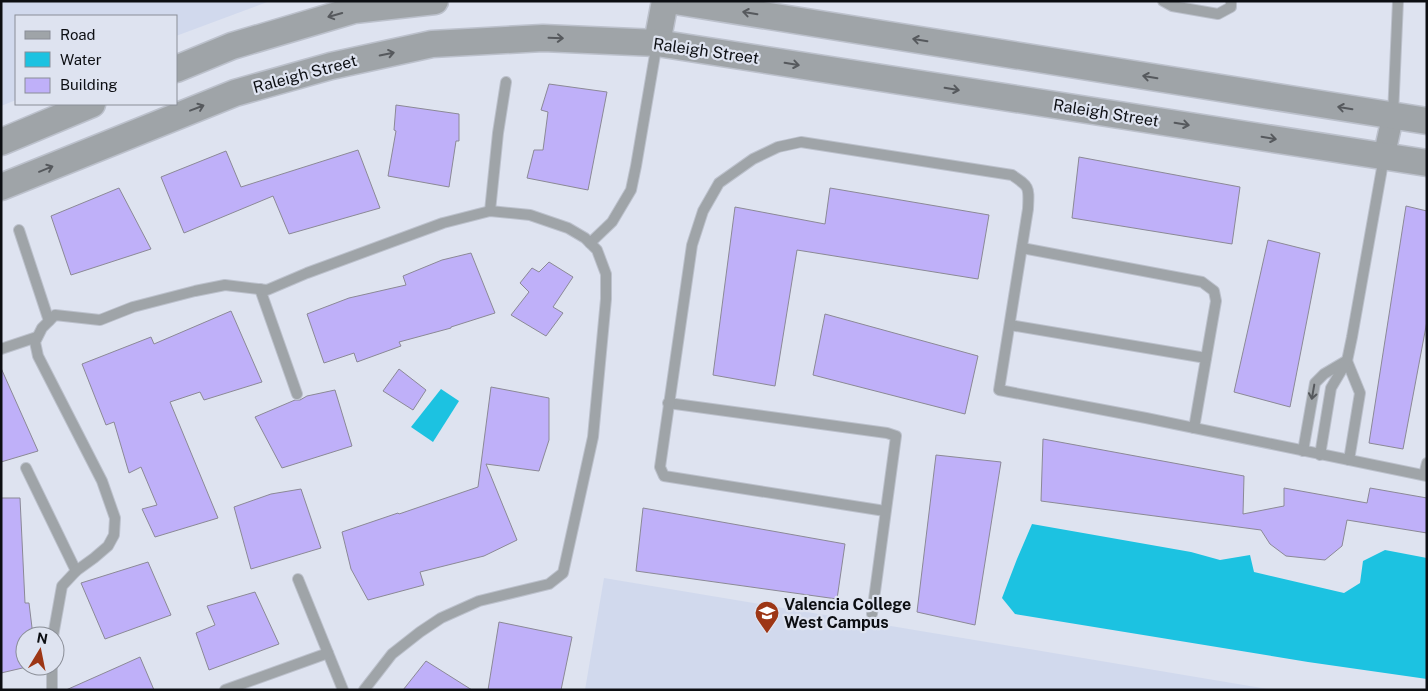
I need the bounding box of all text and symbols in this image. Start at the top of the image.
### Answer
one-way arrow [743,8,759,18]
one-way arrow [327,11,343,21]
legend [15,15,178,105]
text: Road [60,26,96,43]
one-way arrow [548,34,564,43]
street label: Raleigh Street [652,34,760,68]
one-way arrow [912,35,928,45]
one-way arrow [378,49,394,58]
text: Water [60,51,102,68]
street label: Raleigh Street [251,51,359,97]
one-way arrow [783,59,799,69]
one-way arrow [1142,71,1158,81]
text: Building [60,76,118,93]
one-way arrow [944,84,960,94]
street label: Raleigh Street [1052,95,1160,131]
one-way arrow [1337,102,1353,112]
one-way arrow [189,103,204,112]
one-way arrow [1174,120,1190,130]
one-way arrow [1260,133,1276,143]
one-way arrow [38,163,53,173]
one-way arrow [1308,384,1318,400]
place label: Valencia College West Campus [784,595,911,632]
school or university icon: Valencia College West Campus [754,600,780,634]
north arrow [15,626,65,676]
text: N [35,629,49,647]

